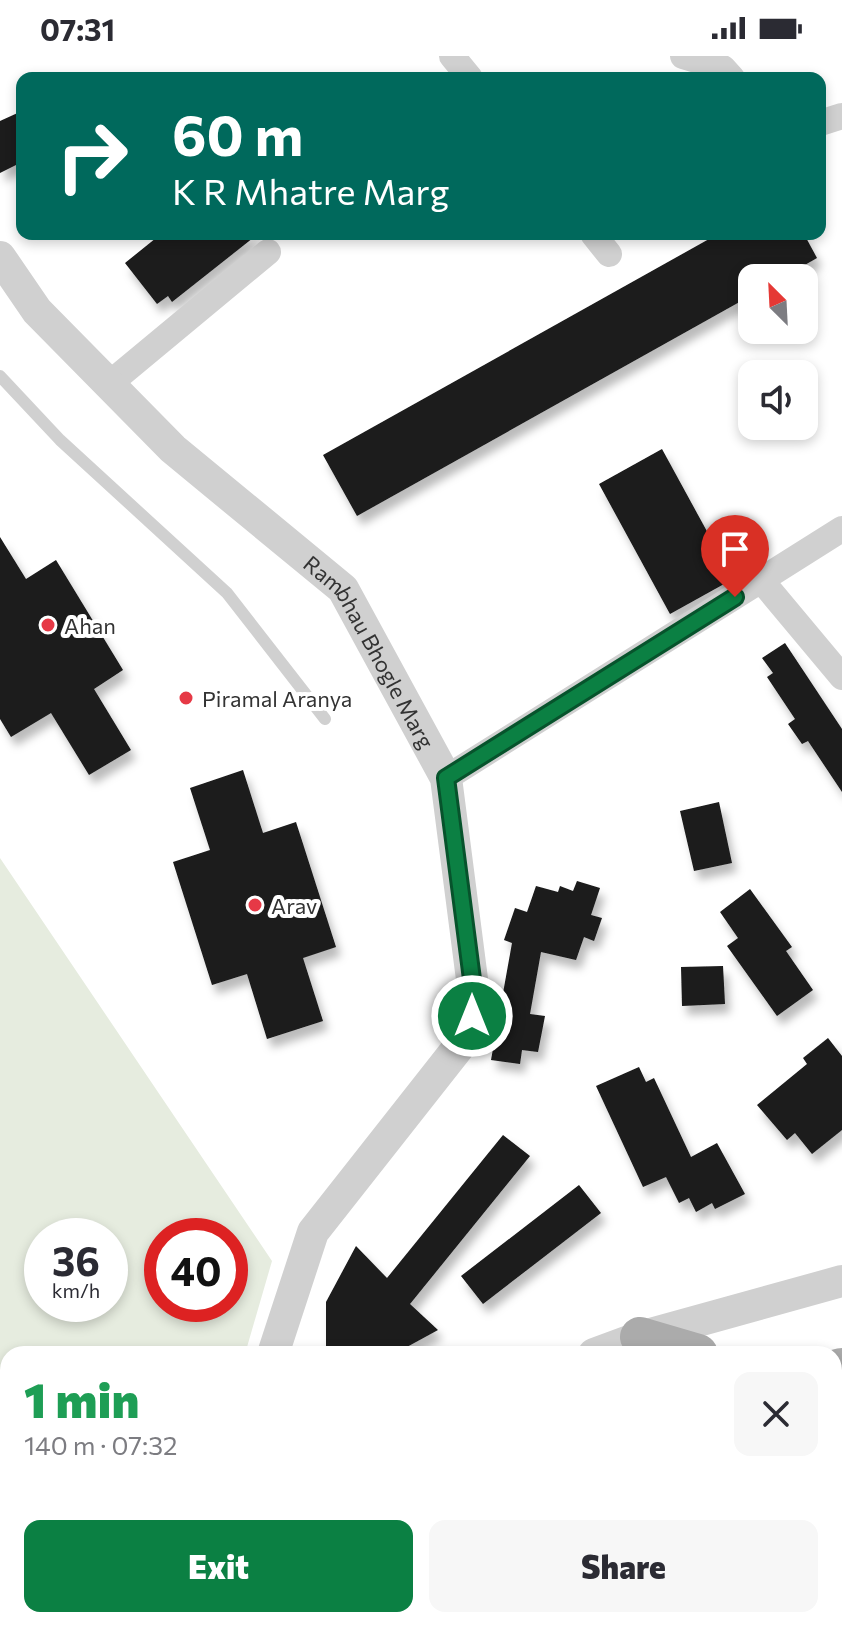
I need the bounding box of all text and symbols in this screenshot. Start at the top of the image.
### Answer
text: 07:31 [40,10,115,47]
text: 60 m [172,99,303,168]
icon: right [40,104,144,208]
text: K R Mhatre Marg [172,168,449,212]
north arrow [738,264,818,344]
map controls [738,264,818,440]
button: sound [738,360,818,440]
pin [701,515,769,597]
icon: arrive [713,527,757,571]
street label: Rambhau Bhogle Marg [299,549,441,753]
place label: Ahan [64,612,116,639]
marker: Ahan [39,616,57,634]
place label: Piramal Aranya [202,685,352,712]
marker: Piramal Aranya [177,689,195,707]
place label: Arav [271,892,317,919]
marker: Arav [246,896,264,914]
position arrow [430,974,514,1058]
speed limit sign: 40 [144,1218,248,1322]
text: 36 [52,1235,100,1284]
text: km/h [52,1278,100,1302]
text: 1 min [24,1369,139,1428]
button: close [734,1372,818,1456]
text: 140 m · 07:32 [24,1429,177,1460]
button: Exit [24,1520,413,1612]
button: Share [429,1520,818,1612]

